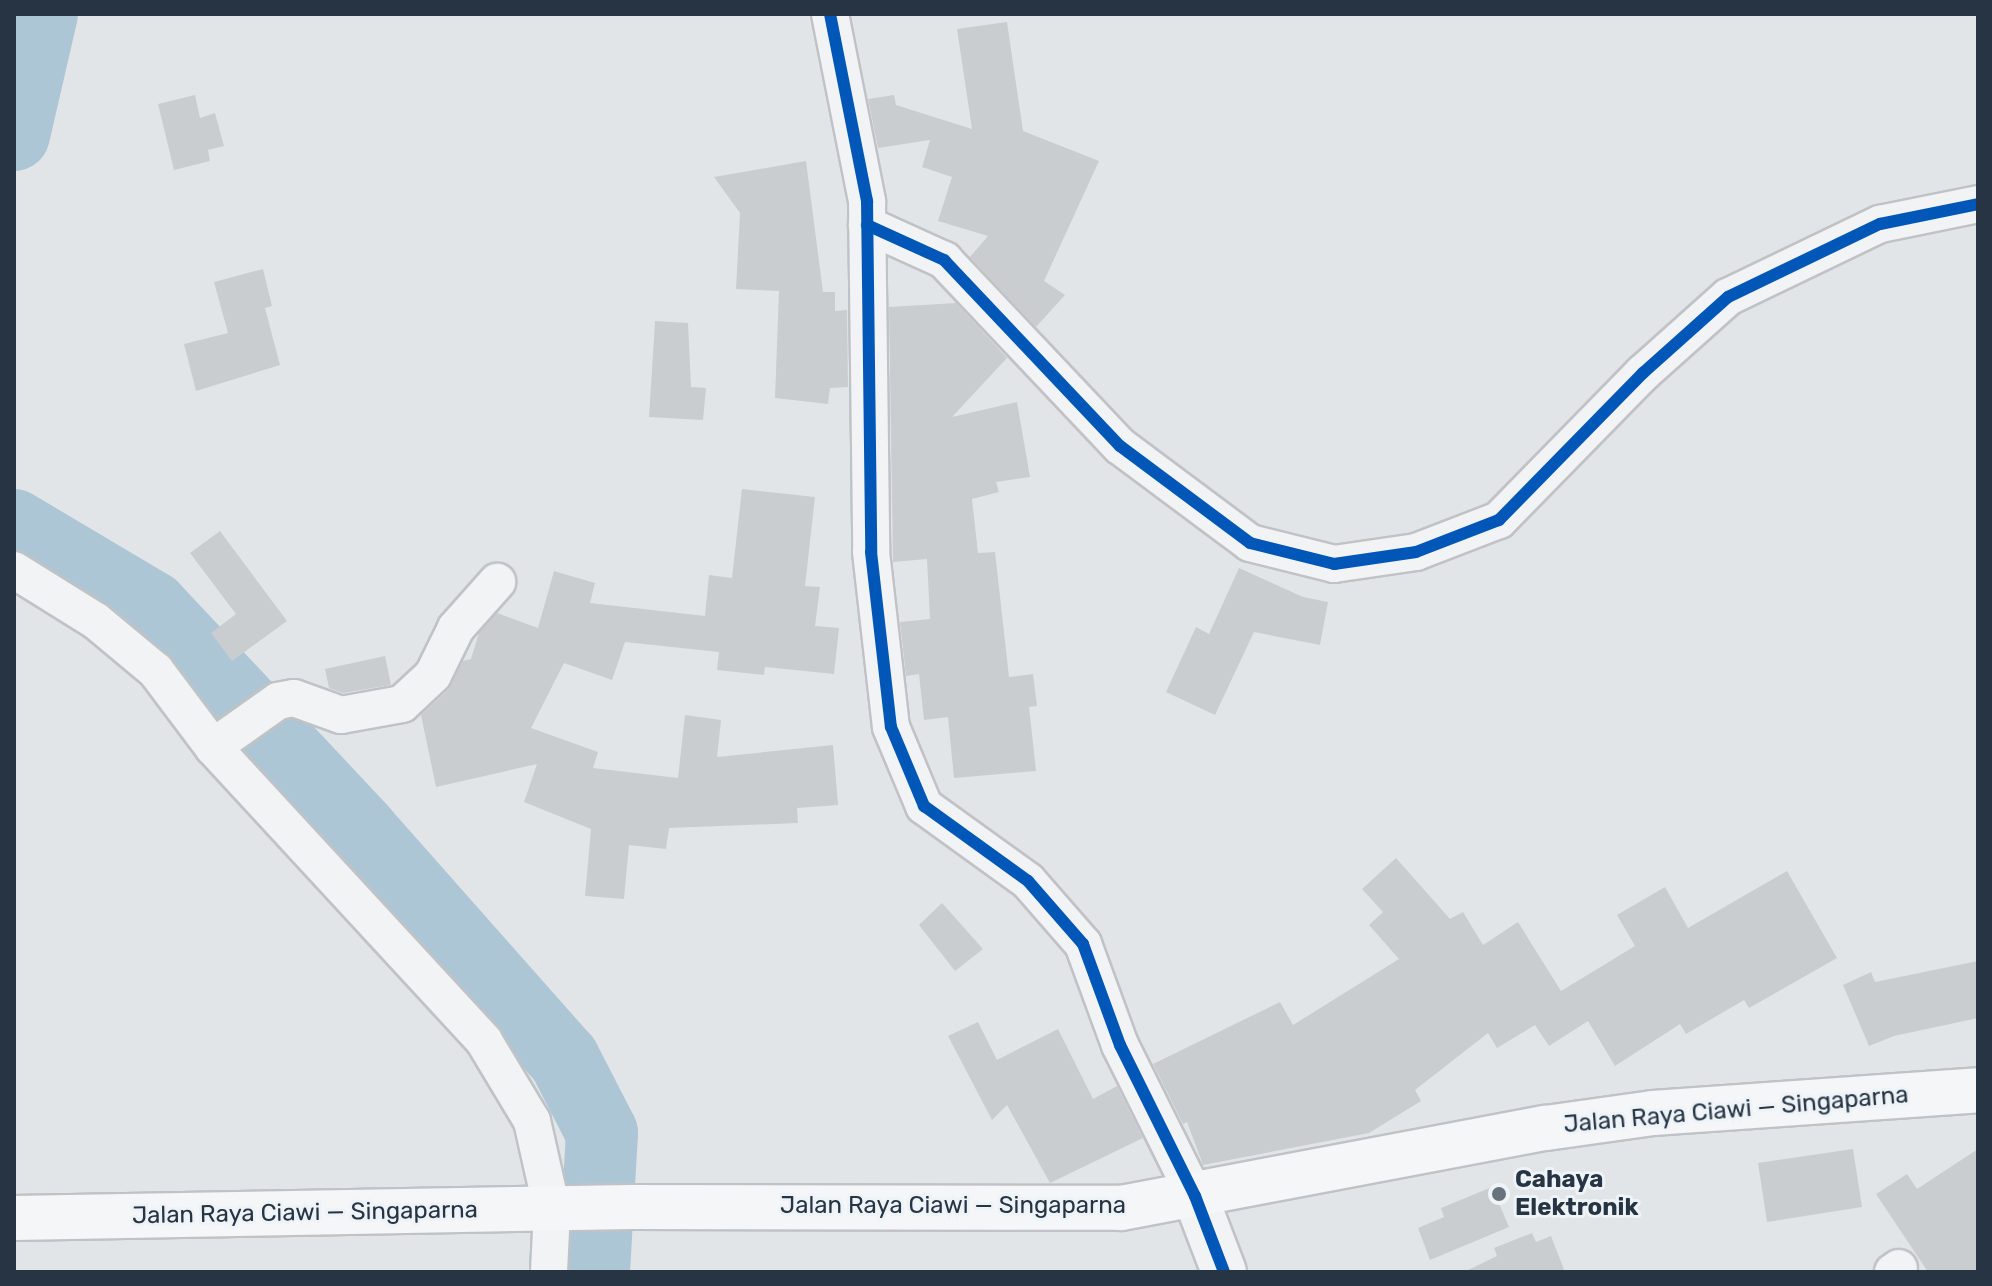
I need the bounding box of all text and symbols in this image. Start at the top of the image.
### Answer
street label: Jalan Raya Ciawi — Singaparna [1562,1081,1910,1139]
place label: Cahaya Elektronik [1515,1166,1638,1222]
marker: Cahaya Elektronik [1490,1185,1508,1203]
street label: Jalan Raya Ciawi — Singaparna [780,1192,1126,1220]
street label: Jalan Raya Ciawi — Singaparna [132,1196,478,1230]

